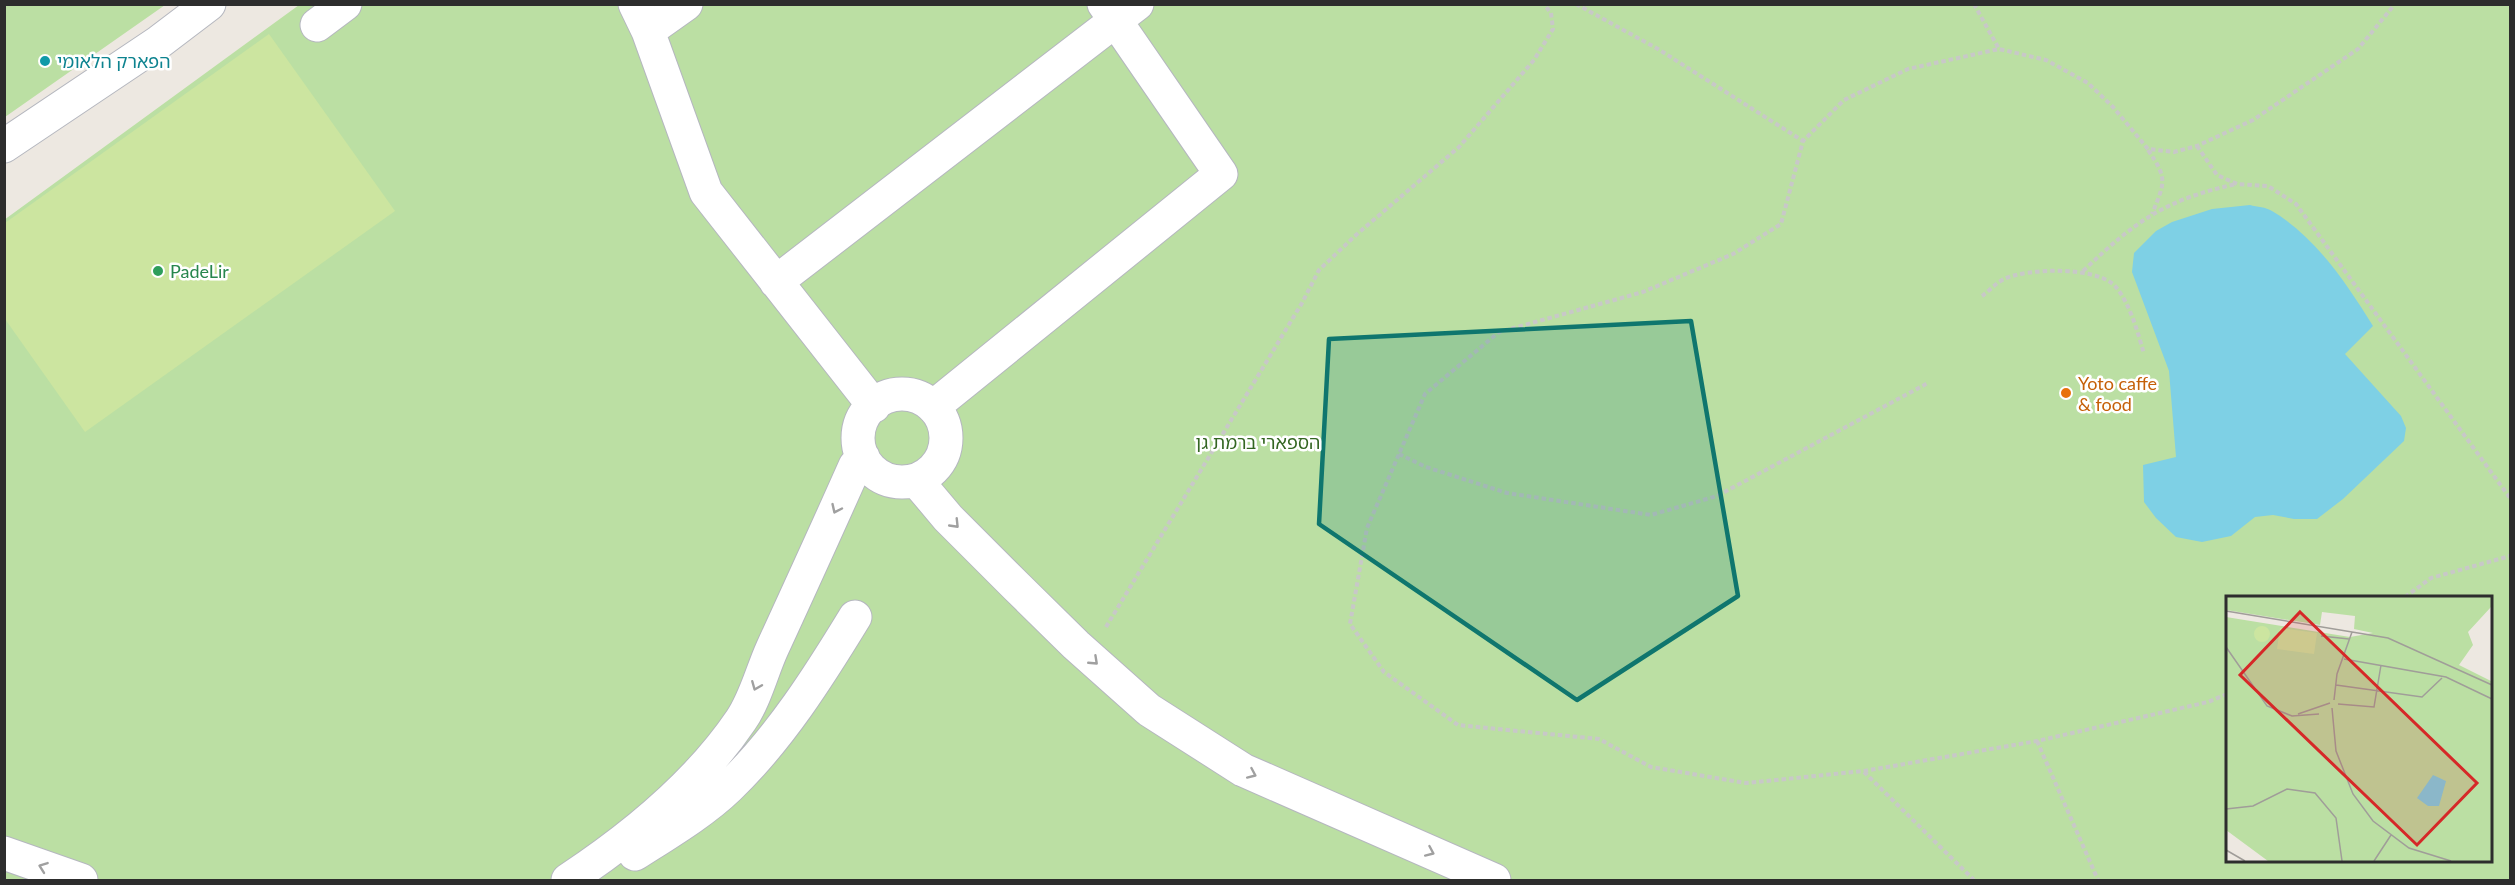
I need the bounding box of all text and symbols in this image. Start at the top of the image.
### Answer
place label: הפארק הלאומי [57,50,170,72]
marker: הפארק הלאומי [38,54,52,68]
place label: PadeLir [170,260,229,282]
marker: PadeLir [151,264,165,278]
place label: Yoto caffe & food [2078,372,2157,415]
marker: Yoto caffe & food [2059,386,2073,400]
park label: הספארי ברמת גן [1196,431,1320,453]
one-way arrow [831,502,843,513]
one-way arrow [947,517,958,528]
inset map [2226,596,2491,861]
one-way arrow [1087,654,1097,665]
one-way arrow [751,680,763,691]
one-way arrow [1246,767,1257,779]
one-way arrow [1424,845,1435,857]
one-way arrow [38,861,49,874]

